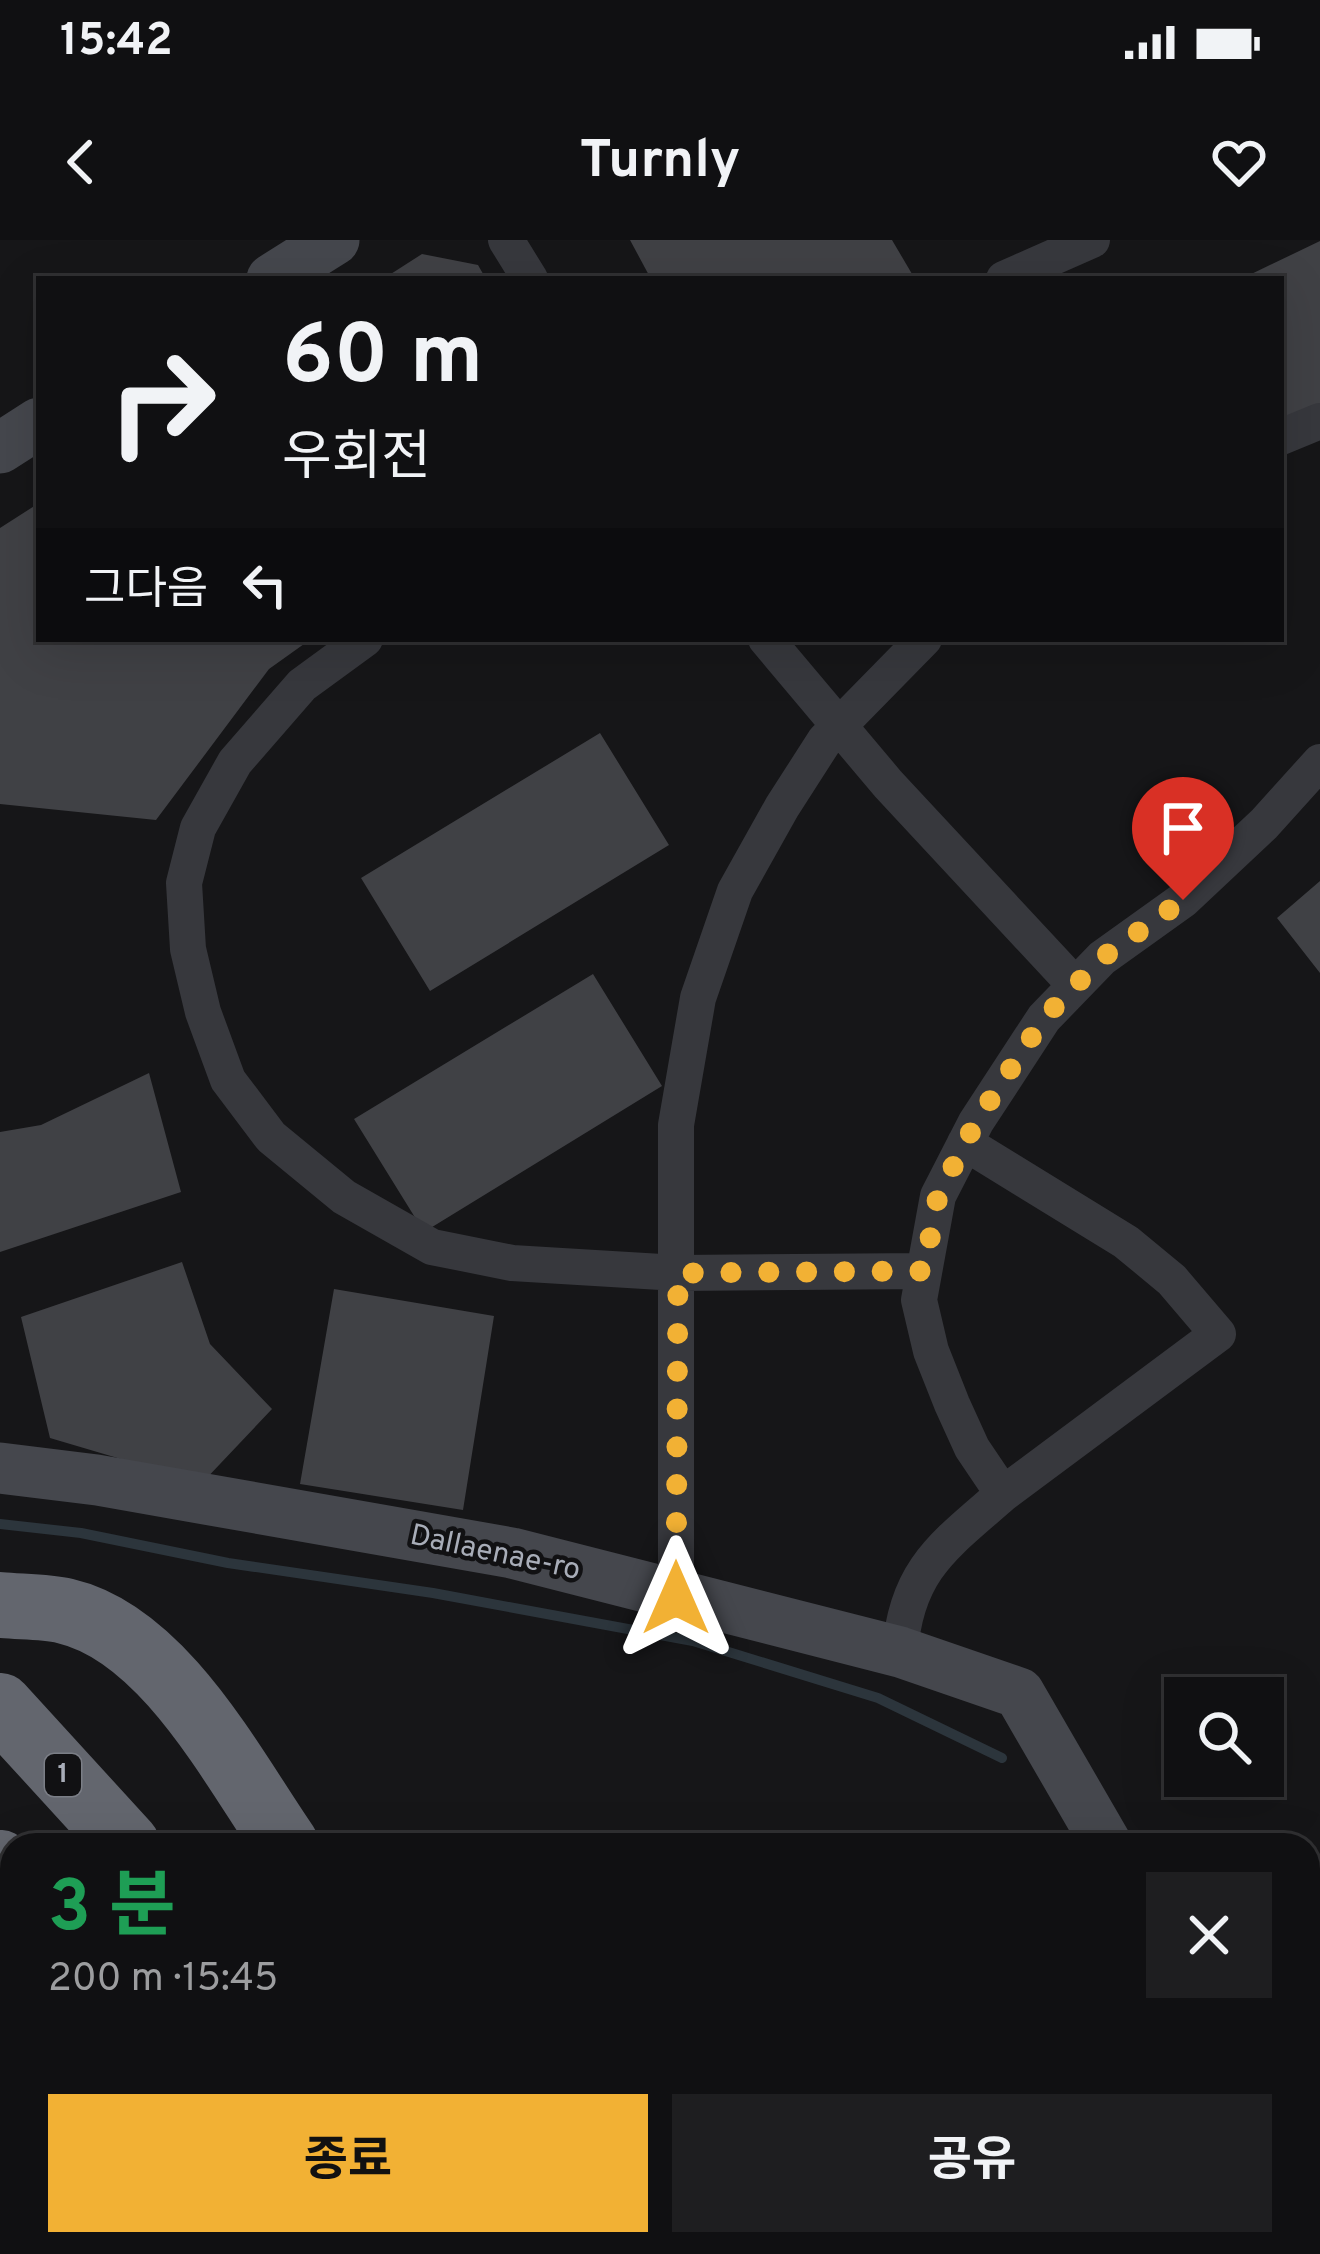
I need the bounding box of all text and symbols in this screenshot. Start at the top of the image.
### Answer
text: 15:42 [60,14,173,71]
text: Turnly [579,128,741,197]
icon: back [48,129,114,195]
icon: heart [1206,129,1272,195]
text: 60 m [282,307,483,413]
icon: right [84,324,240,480]
text: 우회전 [282,426,431,495]
icon: left [232,552,298,618]
text: 그다음 [84,563,208,620]
pin [1132,777,1234,900]
icon: arrive [1150,795,1216,861]
street label: Dallaenae-ro [406,1518,584,1590]
position arrow [613,1535,739,1661]
map controls [1164,1677,1284,1797]
button: search [1164,1677,1284,1797]
road number: 1 [45,1754,81,1796]
text: 3 분 [48,1865,175,1957]
button: close [1146,1872,1272,1998]
text: 200 m · 15:45 [48,1956,278,2005]
button: 종료 [48,2094,648,2232]
button: 공유 [672,2094,1272,2232]

